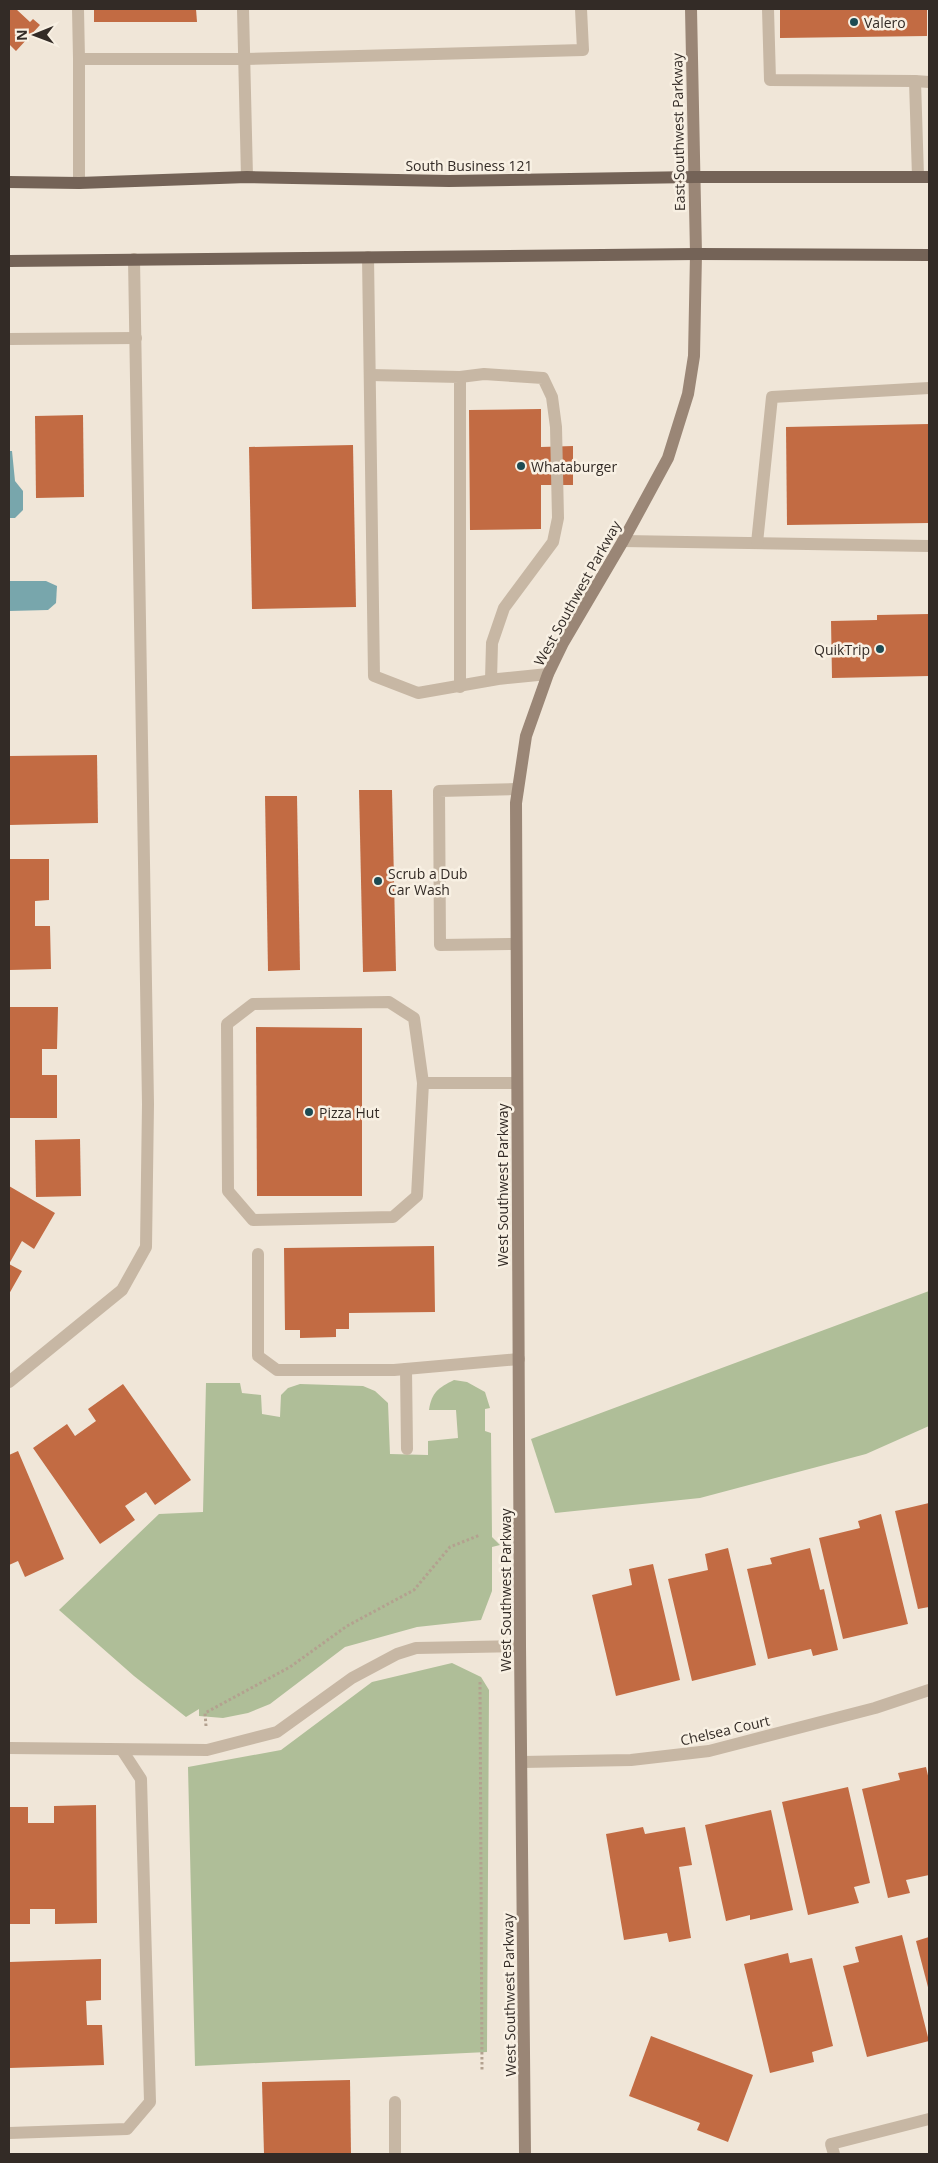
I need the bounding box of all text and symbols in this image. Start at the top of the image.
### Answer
north arrow [10,10,60,60]
place label: Valero [864,13,906,32]
marker: Valero [848,16,860,28]
text: N [12,29,31,41]
street label: East Southwest Parkway [667,52,689,211]
street label: South Business 121 [405,156,533,175]
place label: Whataburger [531,457,617,476]
marker: Whataburger [515,460,527,472]
street label: West Southwest Parkway [529,516,625,669]
place label: QuikTrip [814,640,870,659]
marker: QuikTrip [874,643,886,655]
place label: Scrub a Dub Car Wash [388,864,468,899]
marker: Scrub a Dub Car Wash [372,875,384,887]
street label: West Southwest Parkway [493,1102,512,1267]
place label: Pizza Hut [319,1103,379,1122]
marker: Pizza Hut [303,1106,315,1118]
street label: West Southwest Parkway [496,1507,515,1672]
street label: Chelsea Court [678,1710,772,1750]
street label: West Southwest Parkway [498,1912,520,2077]

